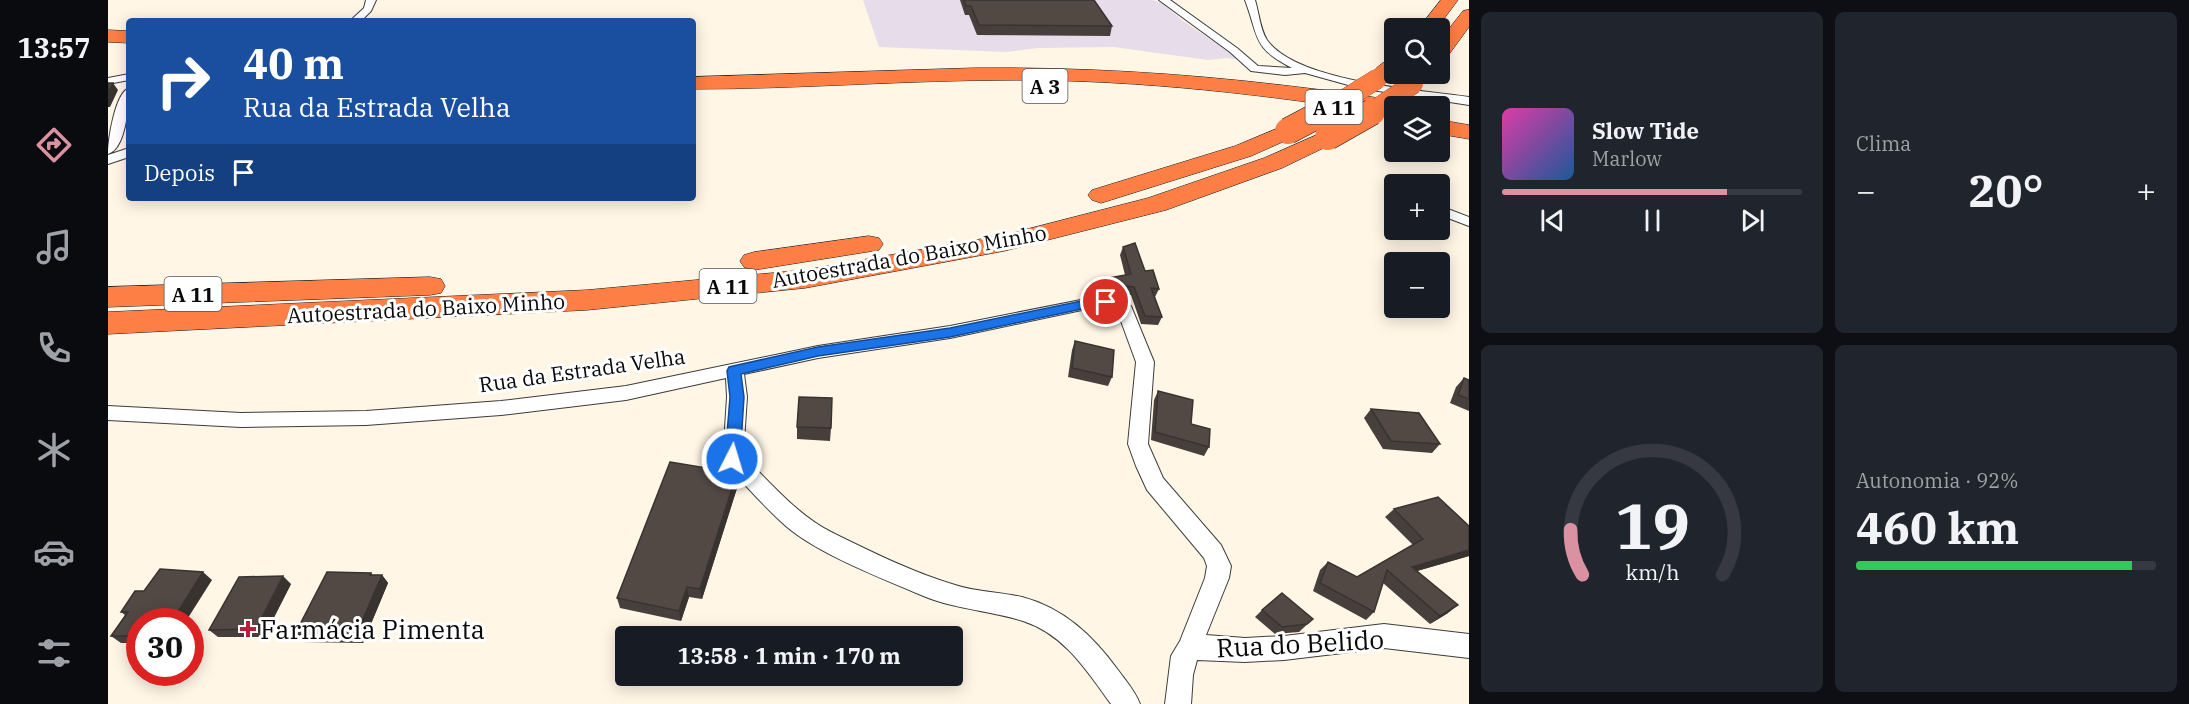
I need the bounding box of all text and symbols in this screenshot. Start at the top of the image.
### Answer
map controls [1384,18,1450,318]
button: search [1384,18,1450,84]
text: 13:57 [18,30,90,65]
text: 40 m [243,36,344,91]
icon: right [144,42,222,120]
road number: A 3 [1022,69,1068,103]
text: Rua da Estrada Velha [243,89,511,124]
road number: A 11 [1306,90,1362,124]
button: layers [1384,96,1450,162]
text: Slow Tide [1592,116,1699,145]
icon: directions [33,124,75,166]
text: Clima [1856,130,1911,157]
text: Marlow [1592,145,1662,172]
icon: arrive [227,156,260,189]
text: Depois [144,158,215,187]
text: 20° [1968,161,2044,219]
text: − [1856,169,1876,212]
text: + [2136,169,2156,212]
button: + [1384,174,1450,240]
icon: previous [1536,204,1569,237]
icon: pause [1636,204,1669,237]
icon: next [1736,204,1769,237]
street label: Autoestrada do Baixo Minho [770,218,1048,294]
icon: music [33,226,75,268]
button: − [1384,252,1450,318]
road number: A 11 [700,269,756,303]
pin [1080,276,1131,327]
road number: A 11 [164,277,221,311]
icon: arrive [1089,285,1122,318]
street label: Autoestrada do Baixo Minho [286,287,566,329]
icon: phone [33,327,75,369]
street label: Rua da Estrada Velha [477,342,687,398]
position arrow [700,427,764,491]
icon: climate [33,429,75,471]
text: Autonomia · 92% [1856,467,2018,494]
text: 19 [1615,485,1689,566]
text: 460 km [1856,498,2019,556]
icon: car [33,531,75,573]
text: km/h [1625,559,1679,587]
speed limit sign: 30 [126,608,204,686]
place label: Farmácia Pimenta [260,612,485,646]
marker: Farmácia Pimenta [241,622,255,636]
street label: Rua do Belido [1215,622,1385,664]
icon: filters [33,632,75,674]
text: 13:58 · 1 min · 170 m [677,641,901,670]

